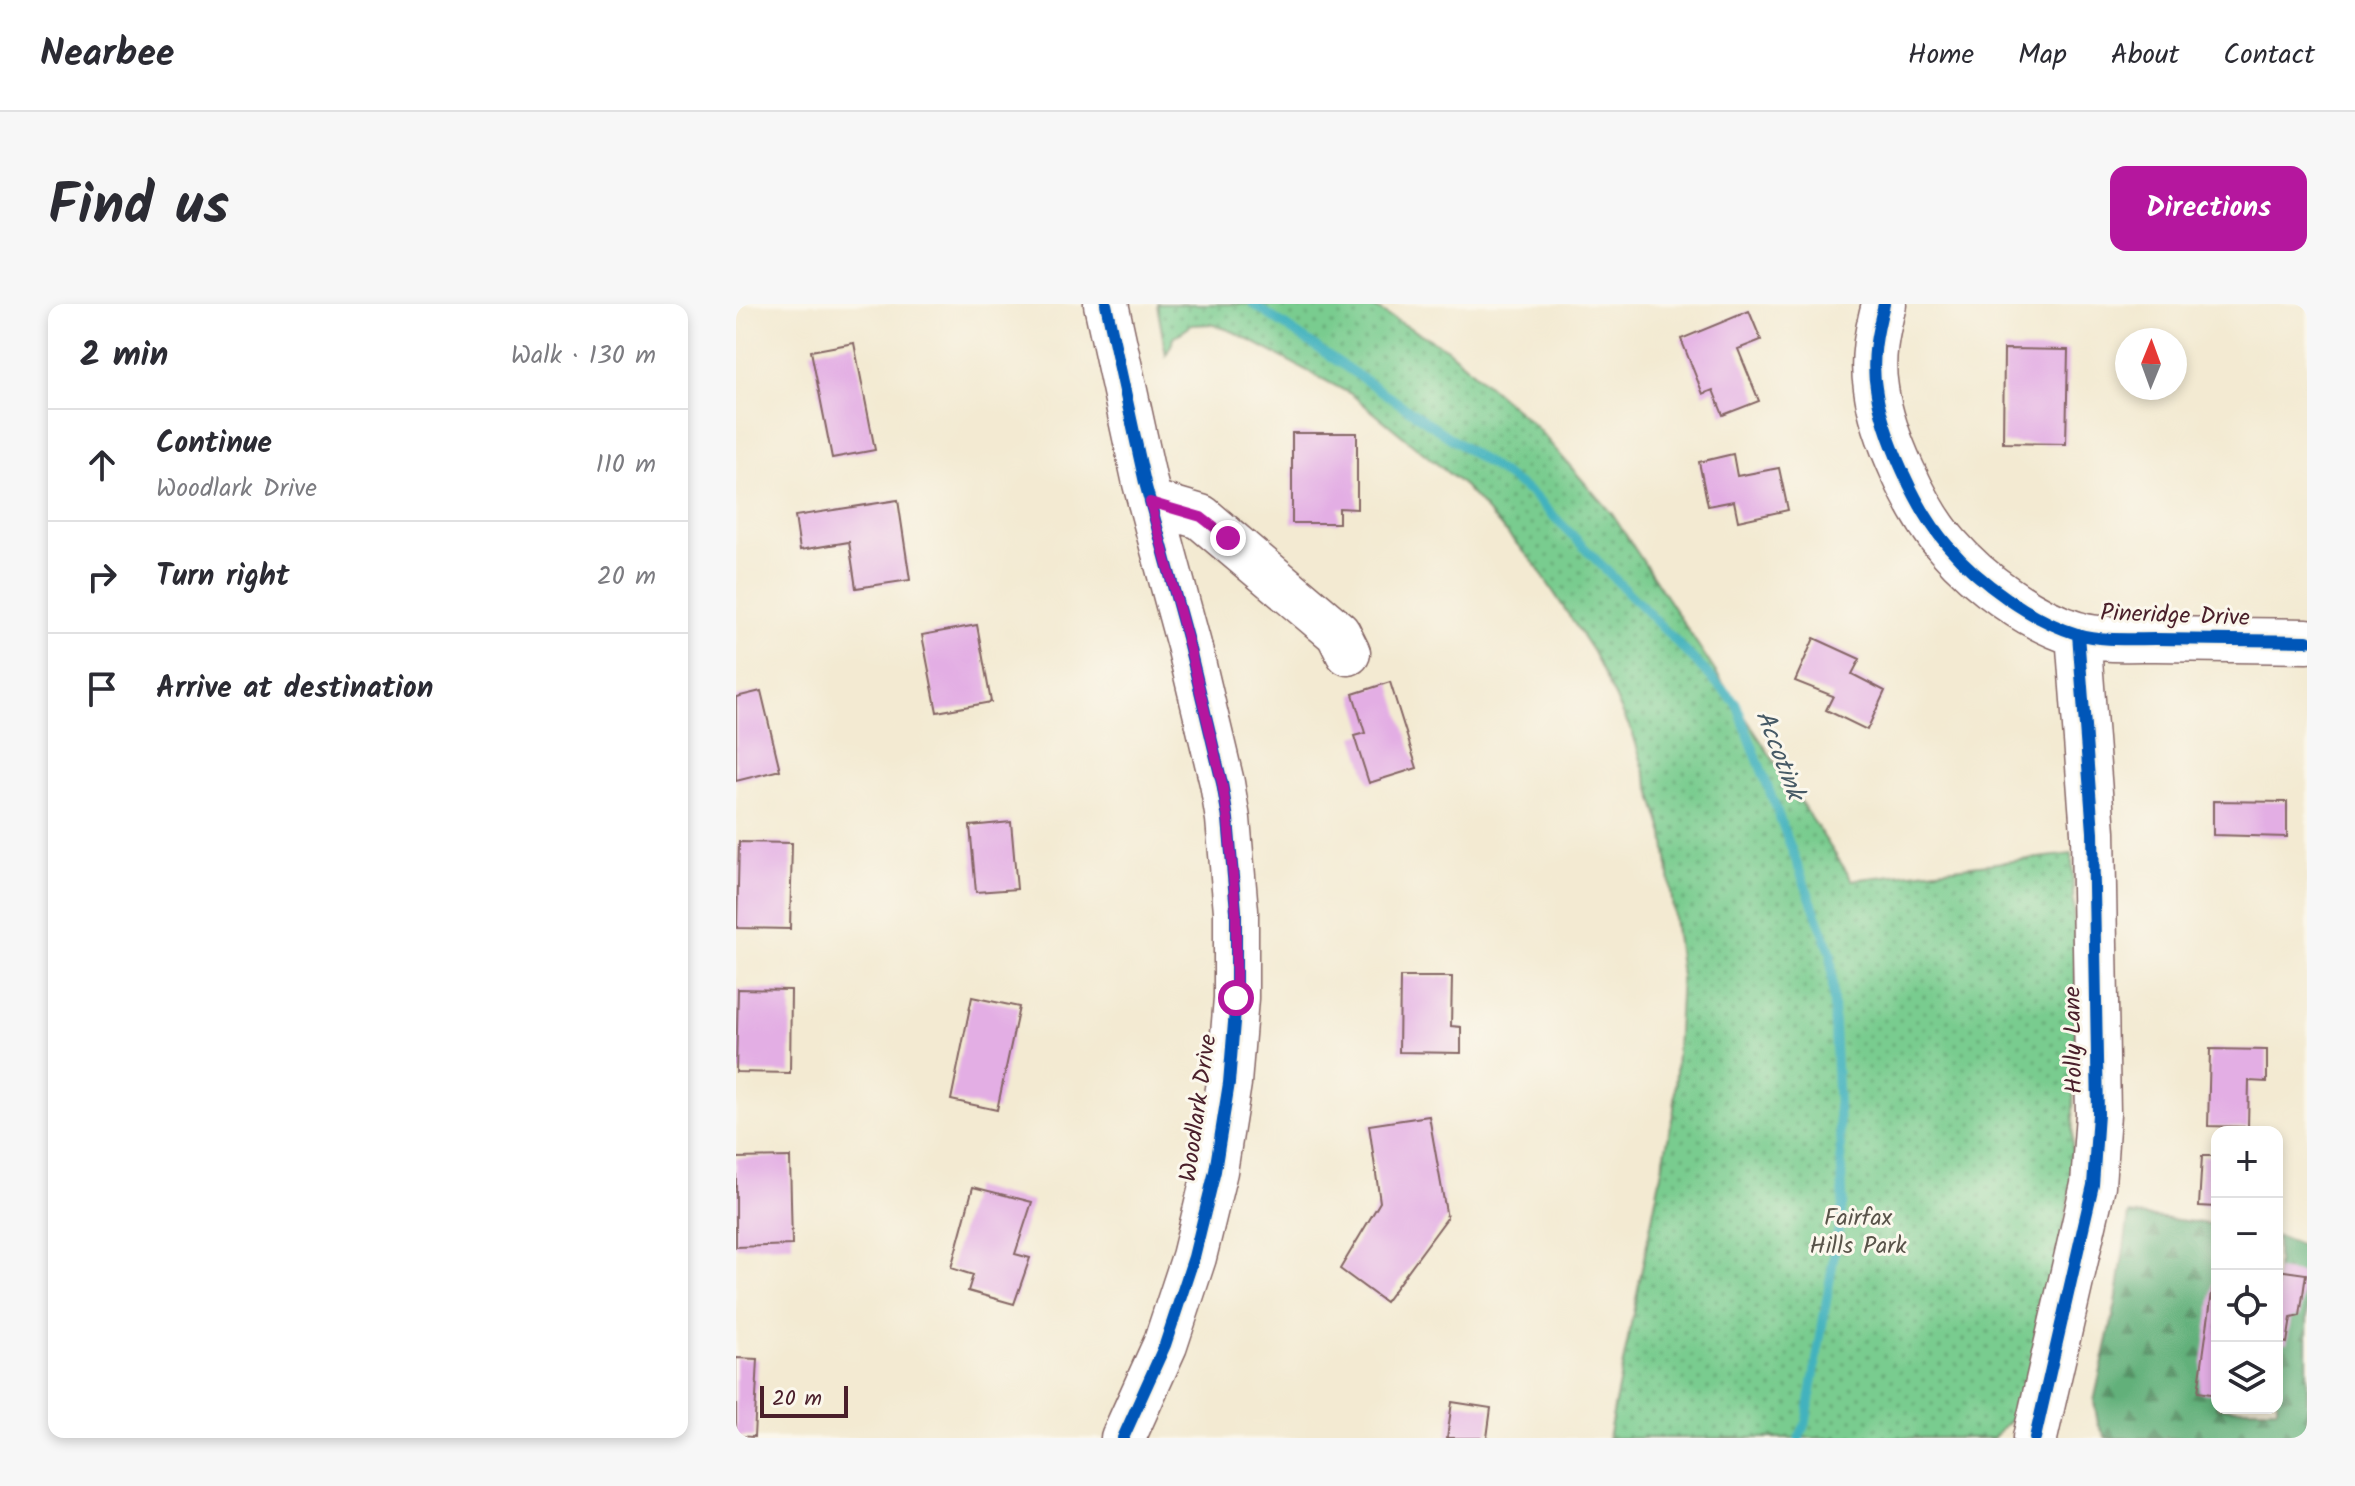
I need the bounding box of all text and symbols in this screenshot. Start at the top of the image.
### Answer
text: Nearbee [40,25,174,85]
text: Home [1908,33,1974,78]
text: Map [2018,33,2067,78]
text: About [2111,33,2179,78]
text: Contact [2223,33,2315,78]
text: Find us [48,163,229,253]
button: Directions [2110,166,2307,251]
north arrow [2115,328,2187,400]
text: 2 min [80,329,168,383]
text: Walk · 130 m [511,335,656,377]
text: Continue [156,420,272,468]
icon: ahead [80,443,124,487]
text: 110 m [596,444,656,486]
text: Woodlark Drive [156,468,317,510]
route end [1210,520,1246,556]
text: Turn right [156,553,289,601]
icon: right [80,555,124,599]
text: 20 m [597,556,656,598]
street label: Pineridge Drive [2099,594,2251,638]
text: Arrive at destination [156,665,433,713]
icon: arrive [80,667,124,711]
water label: Accotink [1743,704,1817,810]
route start [1218,980,1254,1016]
street label: Holly Lane [2054,986,2094,1094]
street label: Woodlark Drive [1169,1032,1229,1184]
map controls [2211,1126,2283,1414]
button: + [2211,1126,2283,1198]
button: − [2211,1198,2283,1270]
park label: Fairfax Hills Park [1810,1199,1907,1266]
button: locate [2211,1270,2283,1342]
button: layers [2211,1342,2283,1414]
scale bar [760,1382,848,1418]
text: 20 m [772,1382,822,1417]

